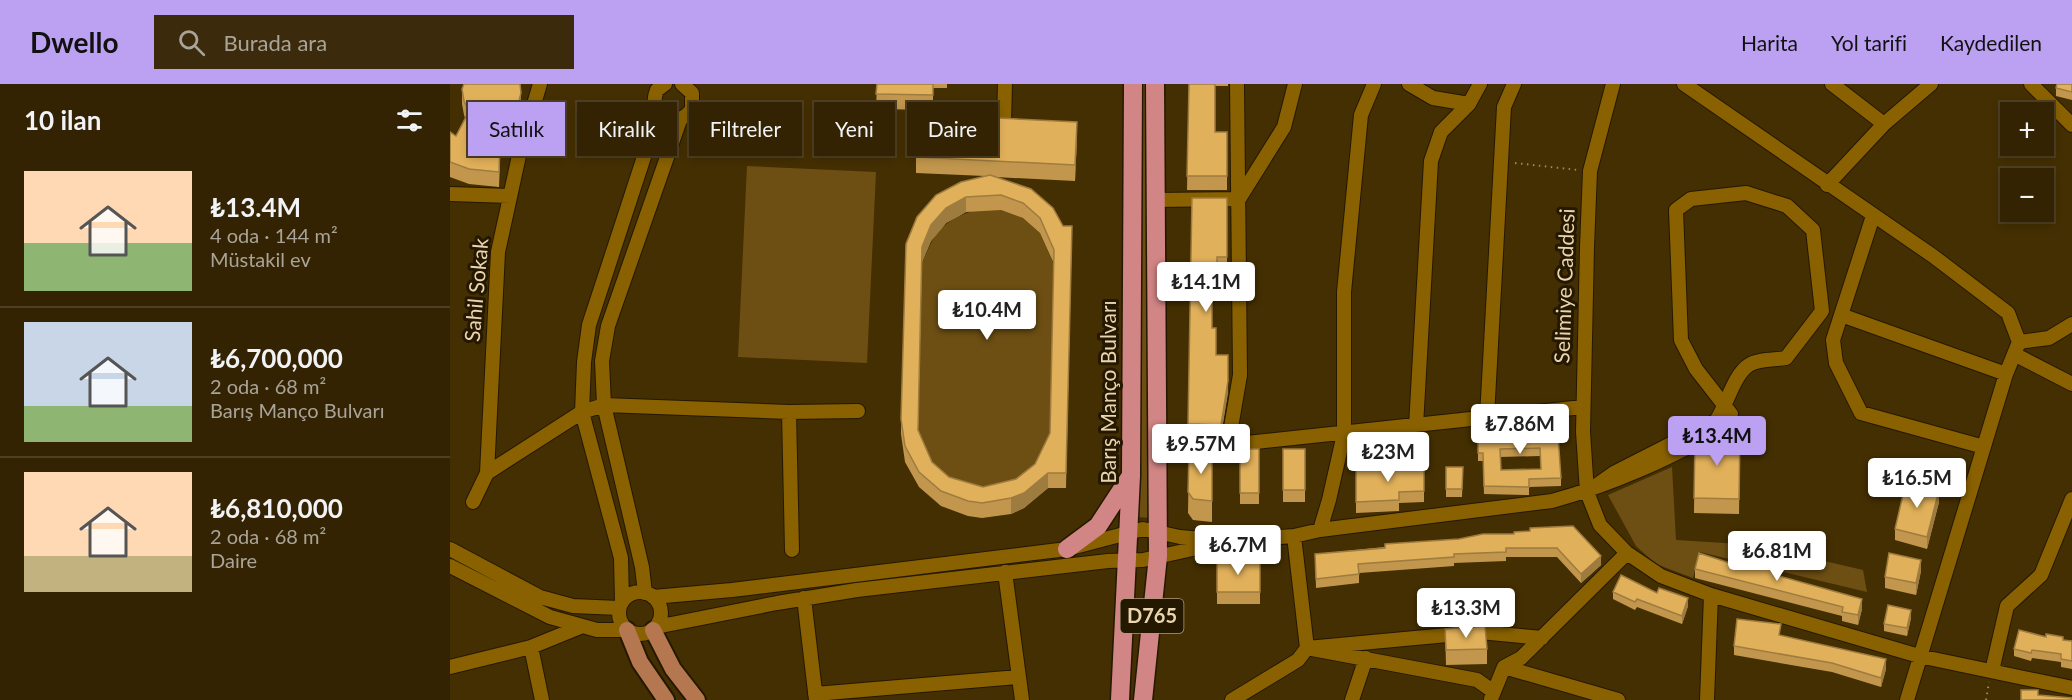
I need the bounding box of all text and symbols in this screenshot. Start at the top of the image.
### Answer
search box [154,15,574,69]
text: Dwello [30,25,118,59]
icon: search [175,26,208,59]
text: Burada ara [223,29,327,56]
text: Harita [1741,30,1798,55]
text: Yol tarifi [1831,30,1907,55]
text: Kaydedilen [1940,30,2042,55]
chip: Satılık [468,102,565,156]
chip: Kiralık [577,102,677,156]
chip: Filtreler [689,102,802,156]
chip: Yeni [814,102,895,156]
chip: Daire [907,102,998,156]
map controls [2000,102,2054,222]
button: + [2000,102,2054,156]
text: 10 ilan [24,104,101,136]
icon: filters [393,104,426,137]
button: − [2000,168,2054,222]
text: ₺13.4M [210,191,301,223]
icon: home [72,195,144,267]
street label: Selimiye Caddesi [1548,208,1579,364]
text: 4 oda · 144 m² [210,223,338,247]
street label: Sahil Sokak [459,237,493,343]
text: Müstakil ev [210,247,311,271]
pin: ₺14.1M [1157,262,1255,313]
text: ₺14.1M [1171,269,1241,293]
pin: ₺10.4M [938,290,1036,341]
text: ₺10.4M [952,297,1022,321]
street label: Barış Manço Bulvarı [1095,300,1120,484]
text: ₺6,700,000 [210,342,343,374]
icon: home [72,346,144,418]
text: 2 oda · 68 m² [210,374,326,398]
text: Barış Manço Bulvarı [210,398,385,422]
pin: ₺7.86M [1471,404,1569,455]
text: ₺7.86M [1485,411,1555,435]
pin: ₺13.4M [1668,416,1766,467]
text: ₺13.4M [1682,423,1752,447]
pin: ₺9.57M [1152,424,1250,475]
text: ₺9.57M [1166,431,1236,455]
pin: ₺23M [1352,432,1424,483]
text: ₺23M [1361,439,1415,463]
pin: ₺16.5M [1868,458,1966,509]
text: ₺16.5M [1882,465,1952,489]
text: ₺6,810,000 [210,492,343,524]
icon: home [72,496,144,568]
text: 2 oda · 68 m² [210,524,326,548]
pin: ₺6.7M [1196,525,1280,576]
pin: ₺6.81M [1728,531,1826,582]
text: ₺6.7M [1209,532,1267,556]
text: ₺6.81M [1742,538,1812,562]
text: Daire [210,548,257,572]
pin: ₺13.3M [1417,588,1515,639]
text: ₺13.3M [1431,595,1501,619]
road number: D765 [1120,599,1184,633]

